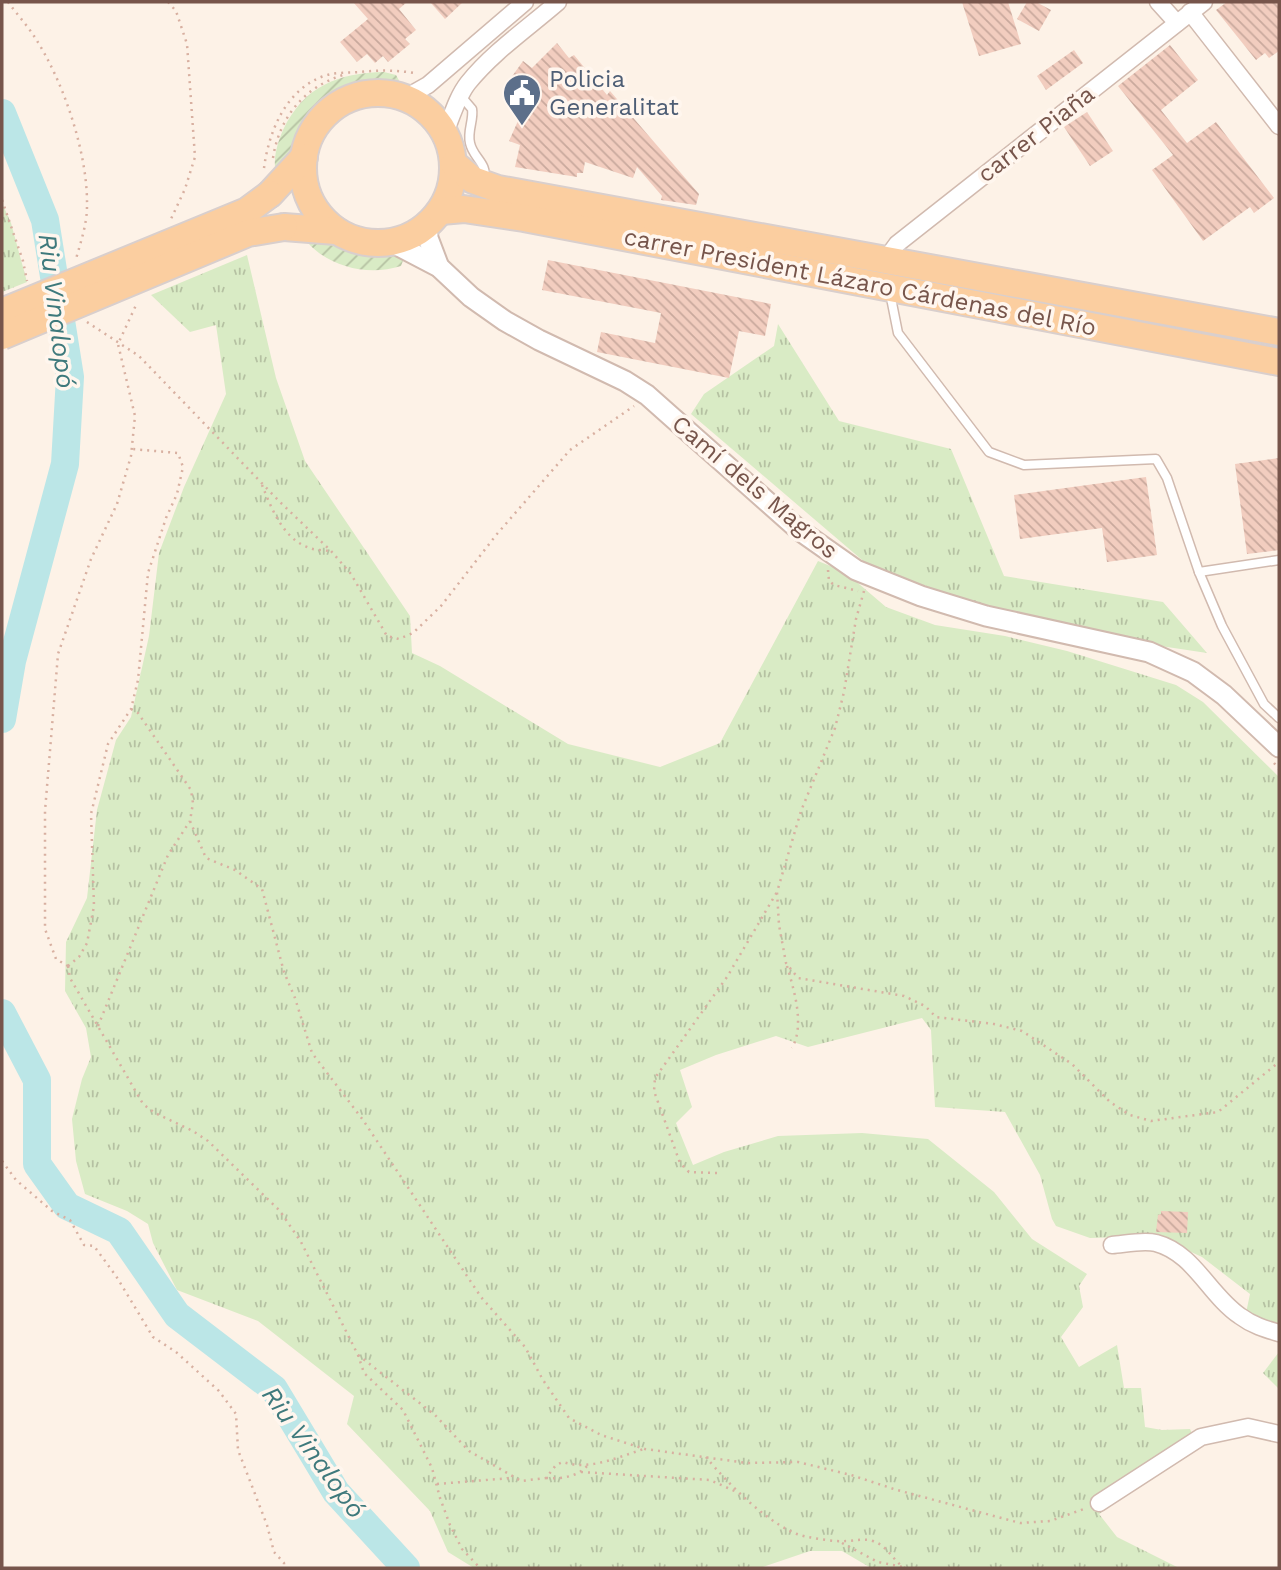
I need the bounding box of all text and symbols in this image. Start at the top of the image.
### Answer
place label: Policia Generalitat [549,65,679,121]
public building icon: Policia Generalitat [501,72,543,127]
street label: carrer Piaña [972,80,1100,188]
street label: carrer President Lázaro Cárdenas del Río [622,222,1098,342]
water label: Riu Vinalopó [33,232,81,390]
street label: Camí dels Magros [666,410,844,564]
water label: Riu Vinalopó [256,1380,372,1524]

